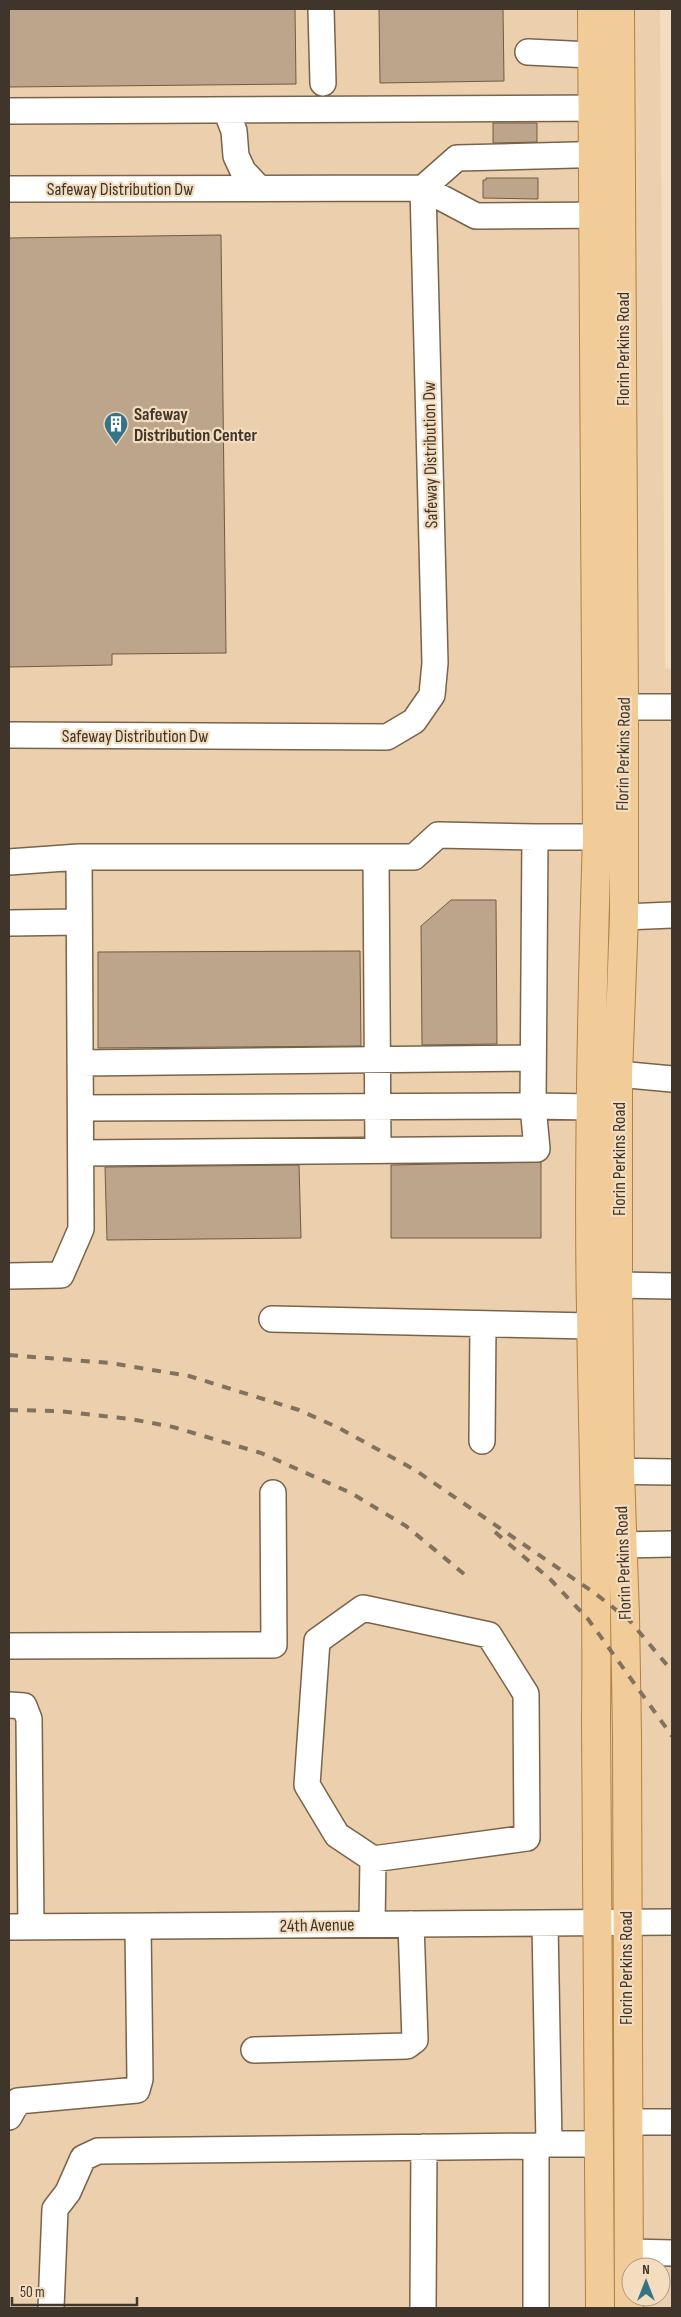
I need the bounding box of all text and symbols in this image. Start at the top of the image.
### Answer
street label: Safeway Distribution Dw [47,179,193,200]
street label: Florin Perkins Road [613,292,634,406]
street label: Safeway Distribution Dw [419,382,442,528]
place label: Safeway Distribution Center [134,404,257,446]
building icon: Safeway Distribution Center [103,411,129,445]
street label: Florin Perkins Road [612,697,635,811]
street label: Safeway Distribution Dw [62,726,208,747]
street label: Florin Perkins Road [609,1102,630,1216]
street label: Florin Perkins Road [611,1506,636,1620]
street label: Florin Perkins Road [616,1911,637,2025]
street label: 24th Avenue [279,1914,355,1937]
north arrow [621,2257,671,2307]
text: N [642,2261,650,2278]
scale bar [12,2274,138,2306]
text: 50 m [20,2283,45,2302]

